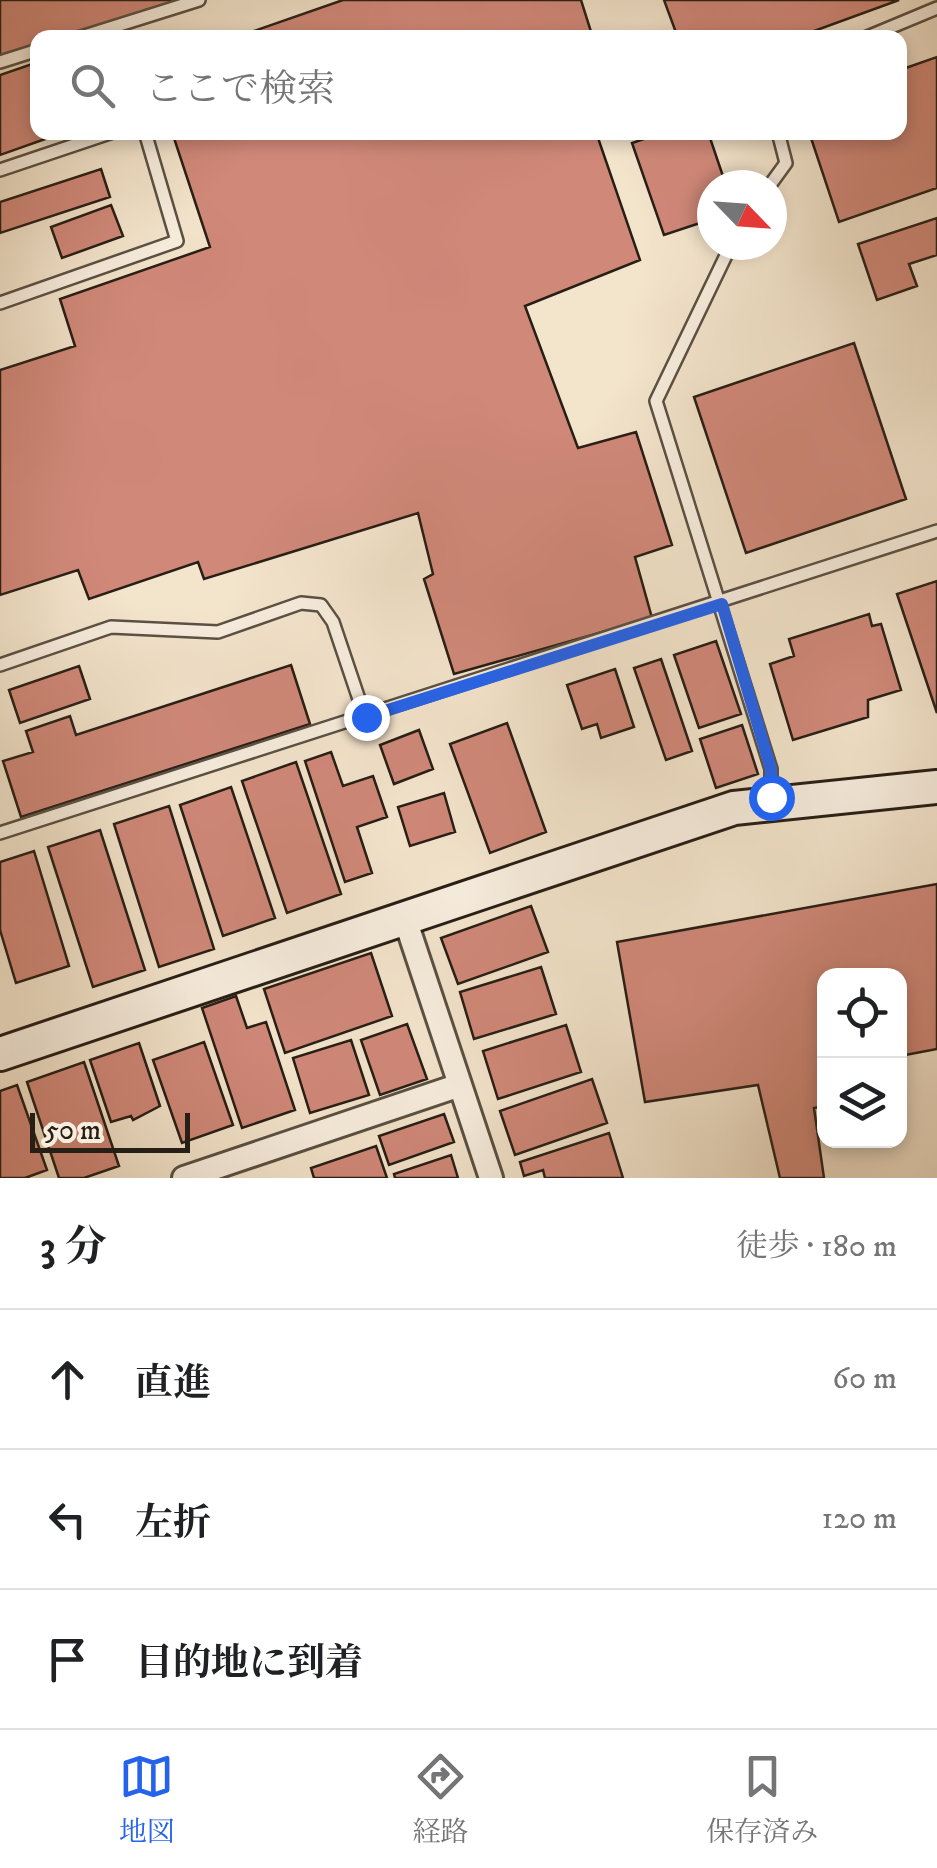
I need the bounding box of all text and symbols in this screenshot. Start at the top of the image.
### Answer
search box [30,30,907,140]
icon: search [65,58,120,113]
text: ここで検索 [145,66,335,114]
north arrow [697,170,787,260]
route end [344,695,390,741]
route start [749,775,795,821]
map controls [817,968,907,1148]
button: locate [817,968,907,1058]
button: layers [817,1058,907,1148]
scale bar [30,1108,190,1152]
text: 50 m [45,1113,101,1148]
text: 3 分 [40,1222,107,1274]
text: 徒歩 · 180 m [736,1227,897,1267]
icon: ahead [40,1352,95,1407]
text: 60 m [832,1359,897,1399]
text: 直進 [135,1360,211,1408]
icon: left [40,1492,95,1547]
text: 120 m [821,1499,897,1539]
text: 左折 [135,1500,211,1548]
icon: arrive [40,1632,95,1687]
text: 目的地に到着 [135,1640,363,1688]
tab: 地図 [119,1749,175,1850]
tab: 経路 [412,1749,468,1850]
tab: 保存済み [706,1749,818,1850]

